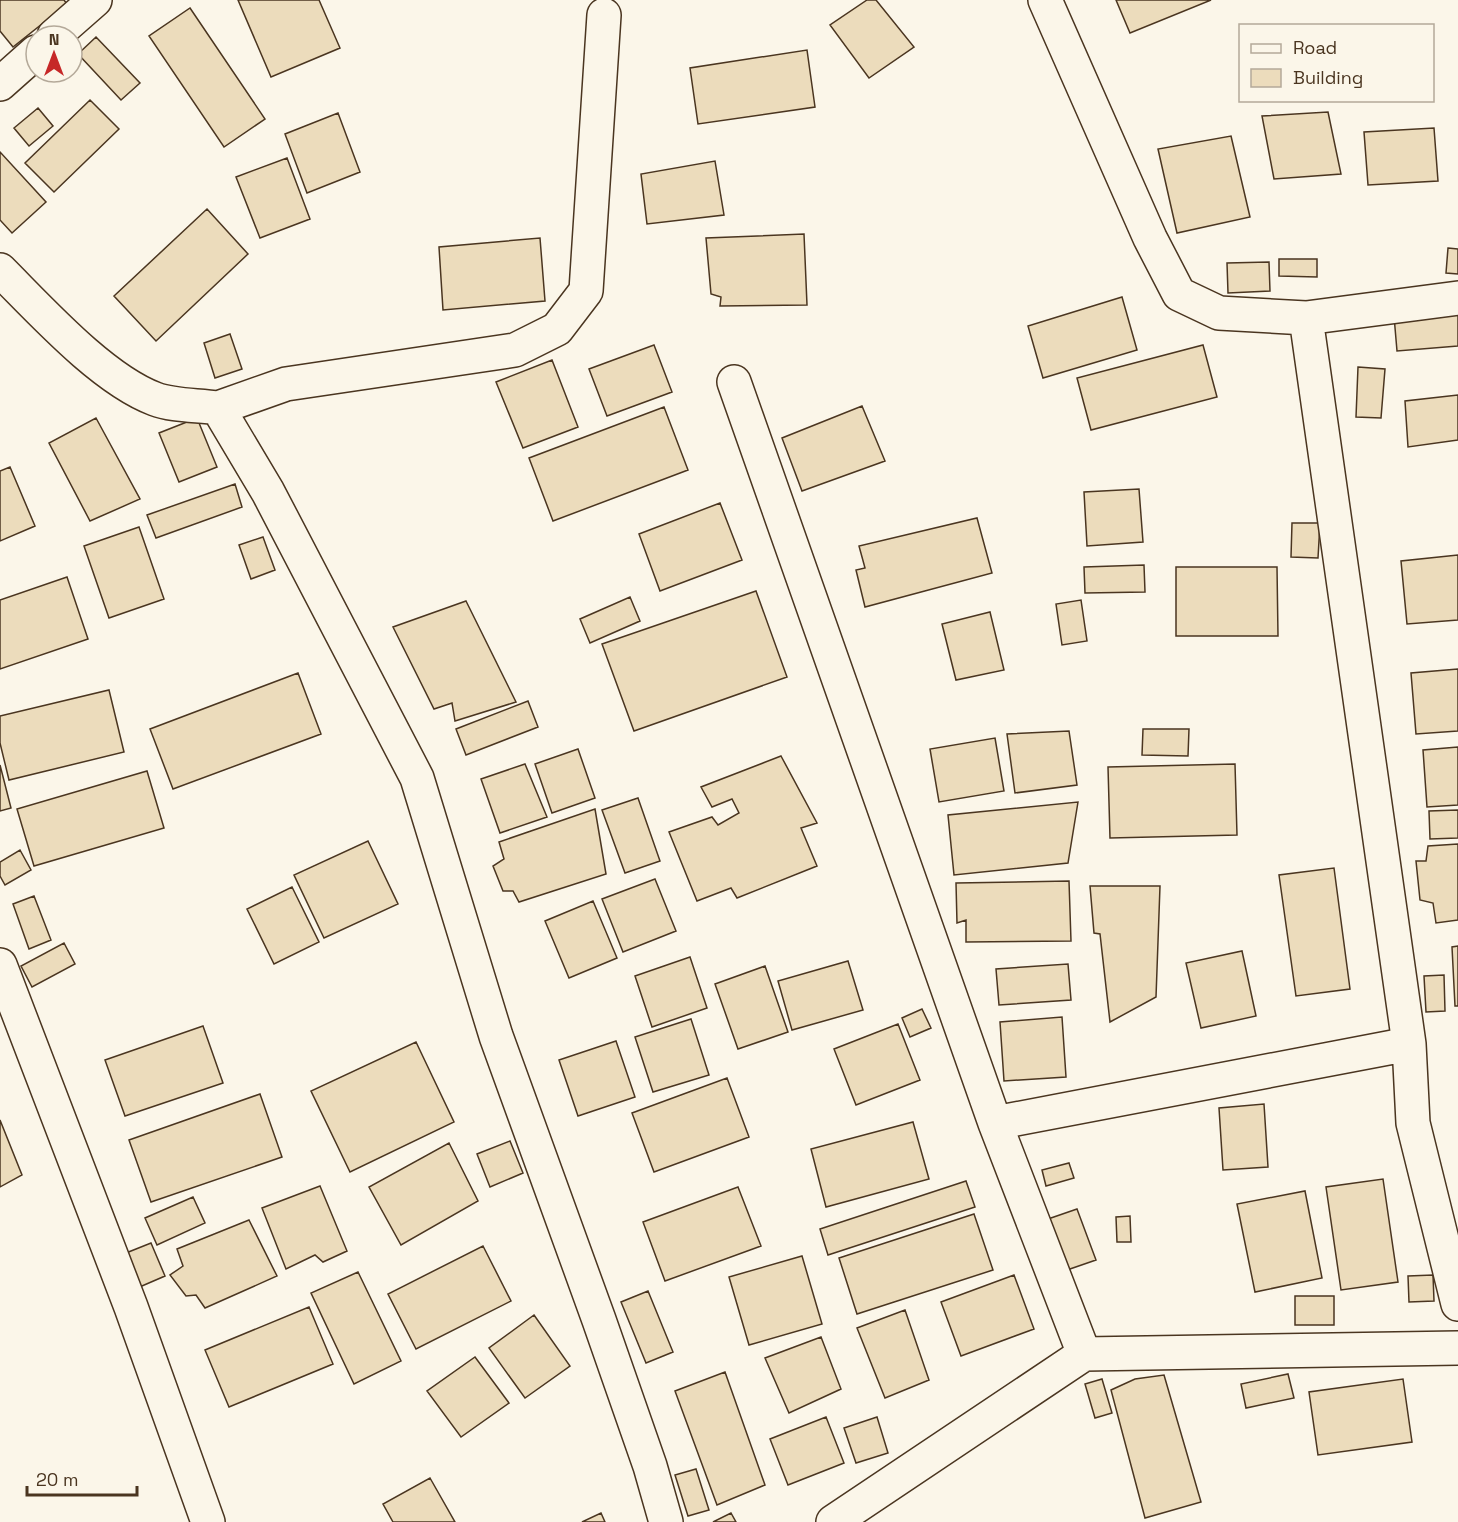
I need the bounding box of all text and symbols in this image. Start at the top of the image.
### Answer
north arrow [24,24,84,84]
legend [1239,24,1434,102]
text: N [49,29,59,50]
text: Road [1293,36,1337,59]
text: Building [1293,66,1363,89]
scale bar [27,1459,136,1497]
text: 20 m [36,1468,79,1491]

